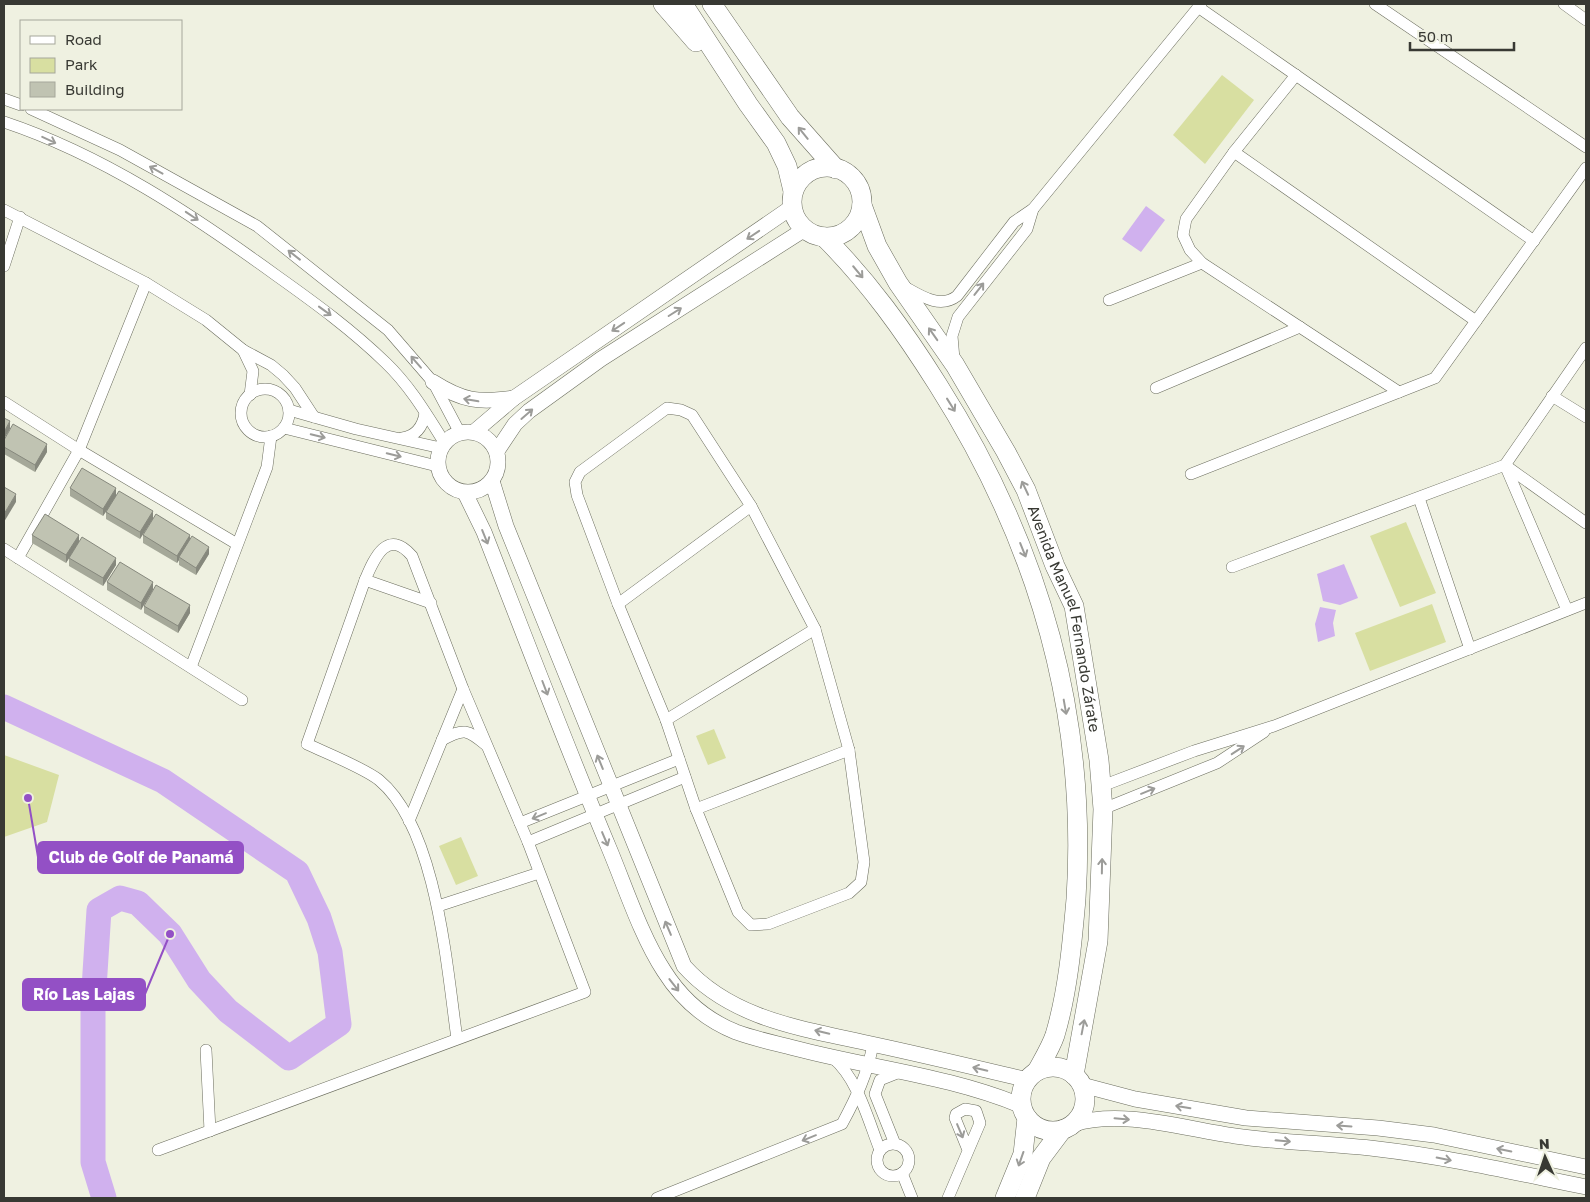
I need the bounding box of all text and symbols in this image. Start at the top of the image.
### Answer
legend [20,20,182,110]
scale bar [1410,20,1514,52]
text: 50 m [1418,27,1453,45]
text: Road [65,30,102,48]
text: Park [65,55,98,73]
text: Building [65,80,125,98]
one-way arrow [797,127,808,140]
one-way arrow [41,136,56,146]
one-way arrow [149,165,164,175]
one-way arrow [185,211,199,221]
one-way arrow [746,230,760,241]
one-way arrow [288,250,301,261]
one-way arrow [852,265,863,278]
one-way arrow [973,283,984,296]
one-way arrow [317,305,331,316]
one-way arrow [667,306,681,316]
one-way arrow [612,322,626,332]
one-way arrow [928,327,938,341]
one-way arrow [410,356,422,369]
one-way arrow [464,394,480,404]
one-way arrow [945,398,956,412]
one-way arrow [520,408,533,419]
one-way arrow [309,432,325,441]
one-way arrow [386,451,402,460]
one-way arrow [1019,481,1029,496]
street label: Avenida Manuel Fernando Zárate [1025,502,1104,734]
one-way arrow [481,529,491,544]
one-way arrow [1019,542,1028,558]
one-way arrow [541,680,550,695]
one-way arrow [1060,699,1070,715]
one-way arrow [1231,744,1245,755]
one-way arrow [595,754,604,770]
one-way arrow [1140,785,1155,795]
one-way arrow [532,811,547,821]
one-way arrow [601,831,611,846]
callout: Club de Golf de Panamá [38,842,243,873]
text: Club de Golf de Panamá [49,847,233,867]
one-way arrow [1097,858,1107,874]
one-way arrow [663,921,673,936]
one-way arrow [669,978,680,991]
callout: Río Las Lajas [23,979,145,1010]
text: Río Las Lajas [33,984,135,1004]
one-way arrow [1079,1020,1089,1036]
one-way arrow [814,1027,830,1036]
one-way arrow [973,1064,989,1073]
one-way arrow [1175,1102,1191,1112]
one-way arrow [1114,1114,1130,1124]
one-way arrow [1336,1121,1352,1130]
one-way arrow [957,1124,966,1139]
north arrow [1520,1132,1570,1182]
one-way arrow [802,1133,817,1143]
text: N [1539,1135,1550,1152]
one-way arrow [1275,1136,1291,1145]
one-way arrow [1497,1145,1513,1154]
one-way arrow [1016,1151,1025,1166]
one-way arrow [1436,1155,1452,1165]

